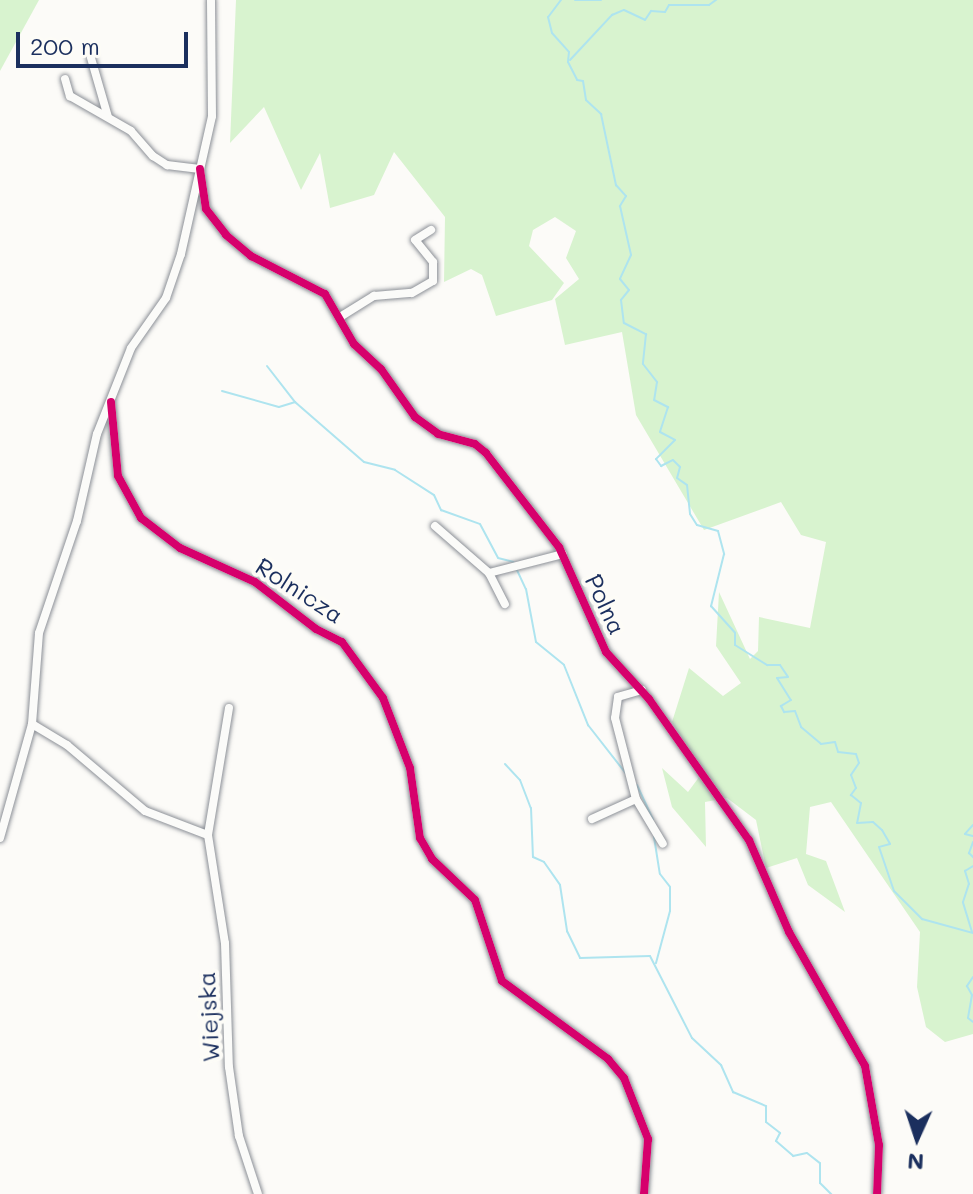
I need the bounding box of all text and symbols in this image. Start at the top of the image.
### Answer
scale bar [20,16,192,66]
text: 200 m [30,30,100,61]
street label: Rolnicza [251,551,349,629]
street label: Polna [580,569,632,639]
street label: Wiejska [191,971,225,1063]
north arrow [877,1098,957,1178]
text: N [907,1148,925,1177]

